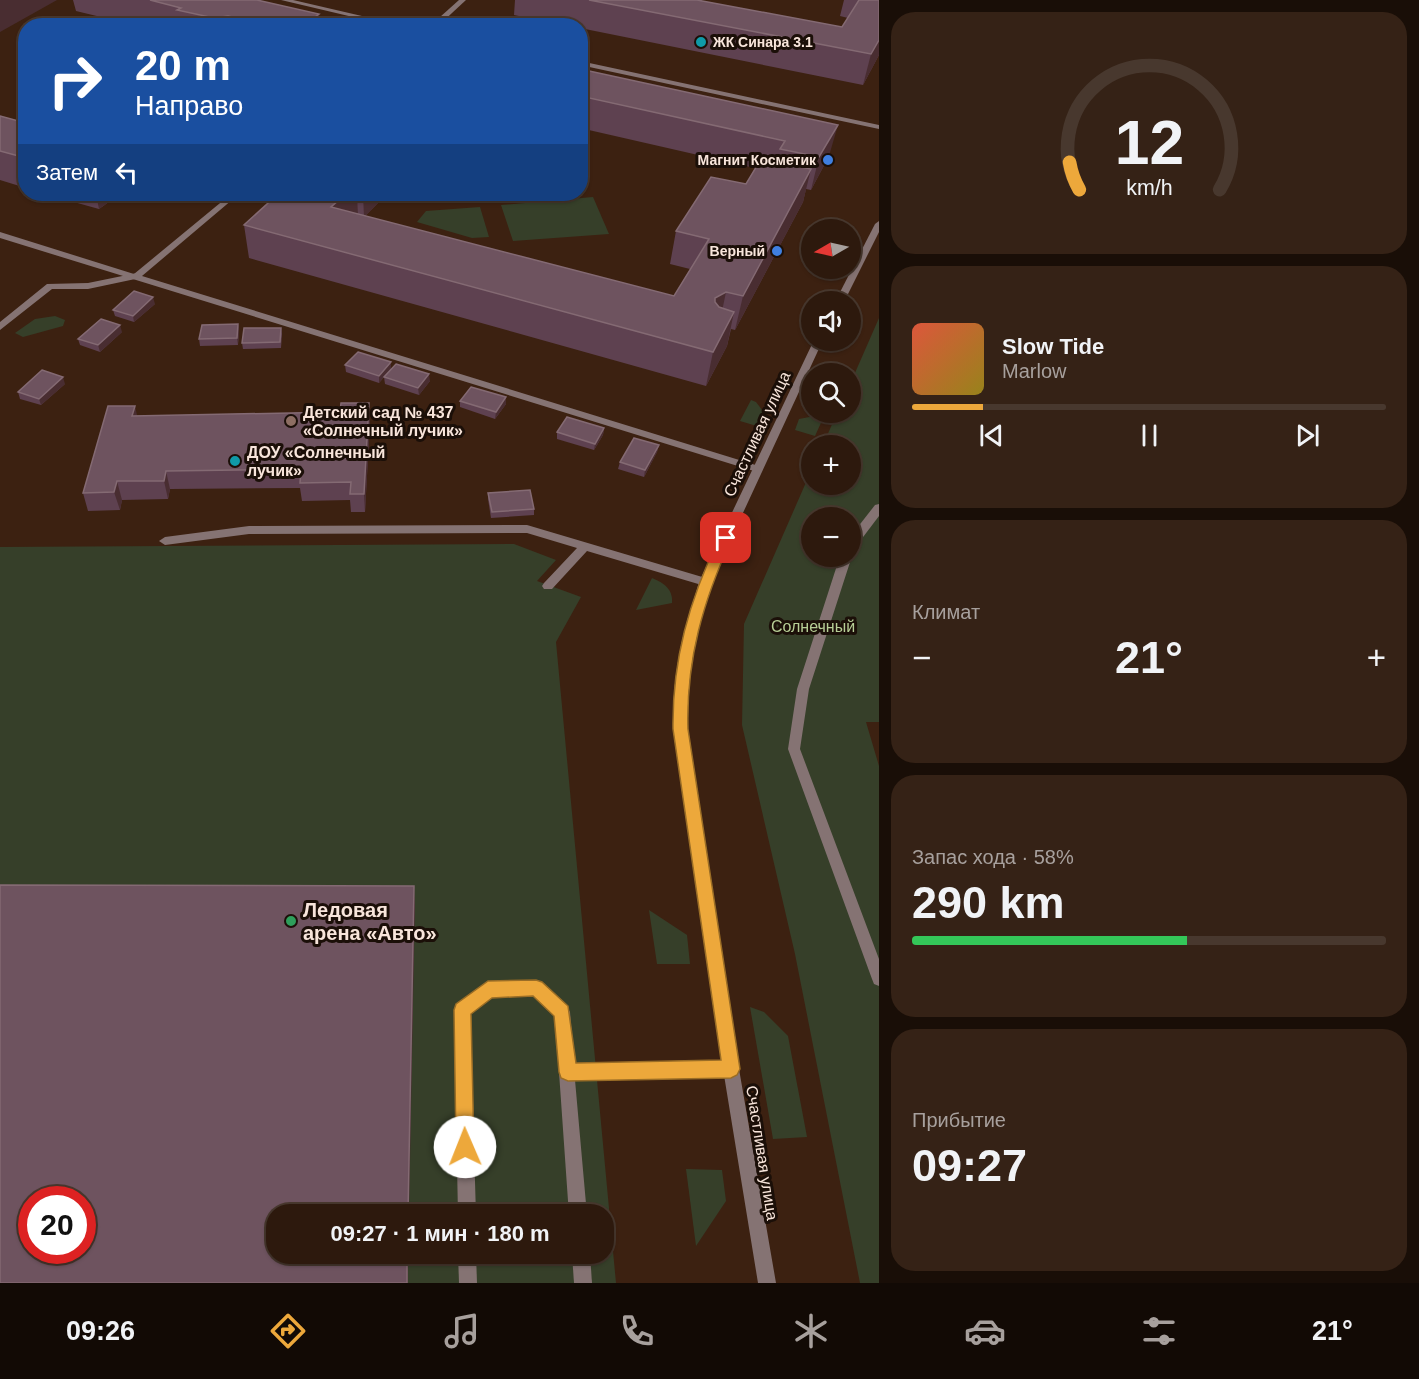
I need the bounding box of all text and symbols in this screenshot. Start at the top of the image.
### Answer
place label: ЖК Синара 3.1 [712,34,813,50]
marker: ЖК Синара 3.1 [694,35,708,49]
icon: right [36,42,114,120]
text: 20 m [135,42,231,89]
text: Направо [135,91,243,121]
text: 12 [1114,108,1184,177]
place label: Магнит Косметик [698,152,817,168]
marker: Магнит Косметик [821,153,835,167]
icon: left [110,156,143,189]
text: Затем [36,160,98,185]
text: km/h [1126,176,1172,200]
north arrow [801,219,861,279]
map controls [801,219,861,567]
place label: Верный [710,243,765,259]
marker: Верный [770,244,784,258]
button: sound [801,291,861,351]
text: Slow Tide [1002,334,1104,359]
text: Marlow [1002,360,1066,382]
button: search [801,363,861,423]
street label: Счастливая улица [721,369,794,499]
place label: Детский сад № 437 «Солнечный лучик» [303,404,463,439]
marker: Детский сад № 437 «Солнечный лучик» [284,414,298,428]
icon: previous [975,419,1008,452]
icon: pause [1133,419,1166,452]
icon: next [1291,419,1324,452]
button: + [801,435,861,495]
place label: ДОУ «Солнечный лучик» [247,444,385,479]
marker: ДОУ «Солнечный лучик» [228,454,242,468]
button: − [801,507,861,567]
pin [700,512,751,563]
icon: arrive [709,521,742,554]
text: Климат [912,601,980,623]
park label: Солнечный [771,618,855,635]
text: 21° [1115,632,1183,683]
text: − [912,639,931,676]
text: + [1367,639,1386,676]
text: Запас хода · 58% [912,846,1074,868]
text: 290 km [912,877,1065,928]
place label: Ледовая арена «Авто» [303,899,437,944]
marker: Ледовая арена «Авто» [284,914,298,928]
street label: Счастливая улица [743,1084,781,1222]
text: Прибытие [912,1109,1006,1131]
position arrow [433,1115,497,1179]
text: 09:27 [912,1140,1027,1191]
speed limit sign: 20 [18,1186,96,1264]
text: 09:27 · 1 мин · 180 m [330,1221,550,1246]
icon: directions [267,1310,309,1352]
icon: music [441,1310,483,1352]
icon: phone [616,1310,658,1352]
icon: climate [790,1310,832,1352]
icon: car [964,1310,1006,1352]
icon: filters [1138,1310,1180,1352]
text: 09:26 [66,1316,135,1346]
text: 21° [1312,1316,1353,1346]

